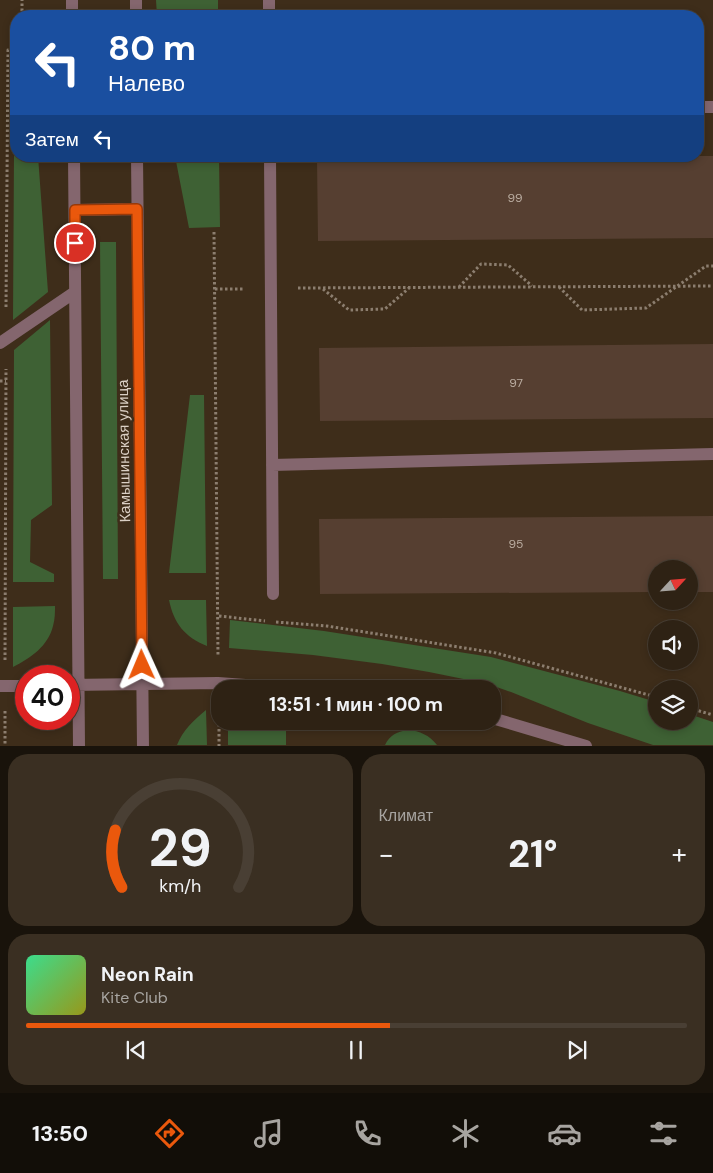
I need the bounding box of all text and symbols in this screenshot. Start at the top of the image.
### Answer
text: 80 m [108,25,196,71]
icon: left [25,30,90,95]
text: Налево [108,69,185,98]
icon: left [89,125,117,153]
text: Затем [25,127,79,152]
house number: 99 [507,190,523,206]
pin [54,222,96,264]
icon: arrive [61,229,89,257]
house number: 97 [509,375,523,391]
street label: Камышинская улица [113,379,135,523]
house number: 95 [509,536,523,552]
north arrow [648,560,698,610]
map controls [648,560,698,730]
button: sound [648,620,698,670]
position arrow [115,638,167,690]
speed limit sign: 40 [15,665,80,730]
button: layers [648,680,698,730]
text: 13:51 · 1 мин · 100 m [269,692,443,717]
text: Климат [379,805,433,826]
text: 29 [149,814,212,882]
text: 21° [508,829,558,879]
text: − [379,836,394,873]
text: + [672,836,687,873]
text: km/h [159,874,201,898]
text: Neon Rain [101,962,194,987]
text: Kite Club [101,987,168,1008]
icon: previous [122,1036,150,1064]
icon: pause [342,1036,370,1064]
icon: next [563,1036,591,1064]
icon: directions [152,1116,187,1151]
icon: music [251,1116,286,1151]
icon: phone [350,1116,385,1151]
icon: climate [448,1116,483,1151]
icon: car [547,1116,582,1151]
icon: filters [646,1116,681,1151]
text: 13:50 [32,1119,88,1148]

